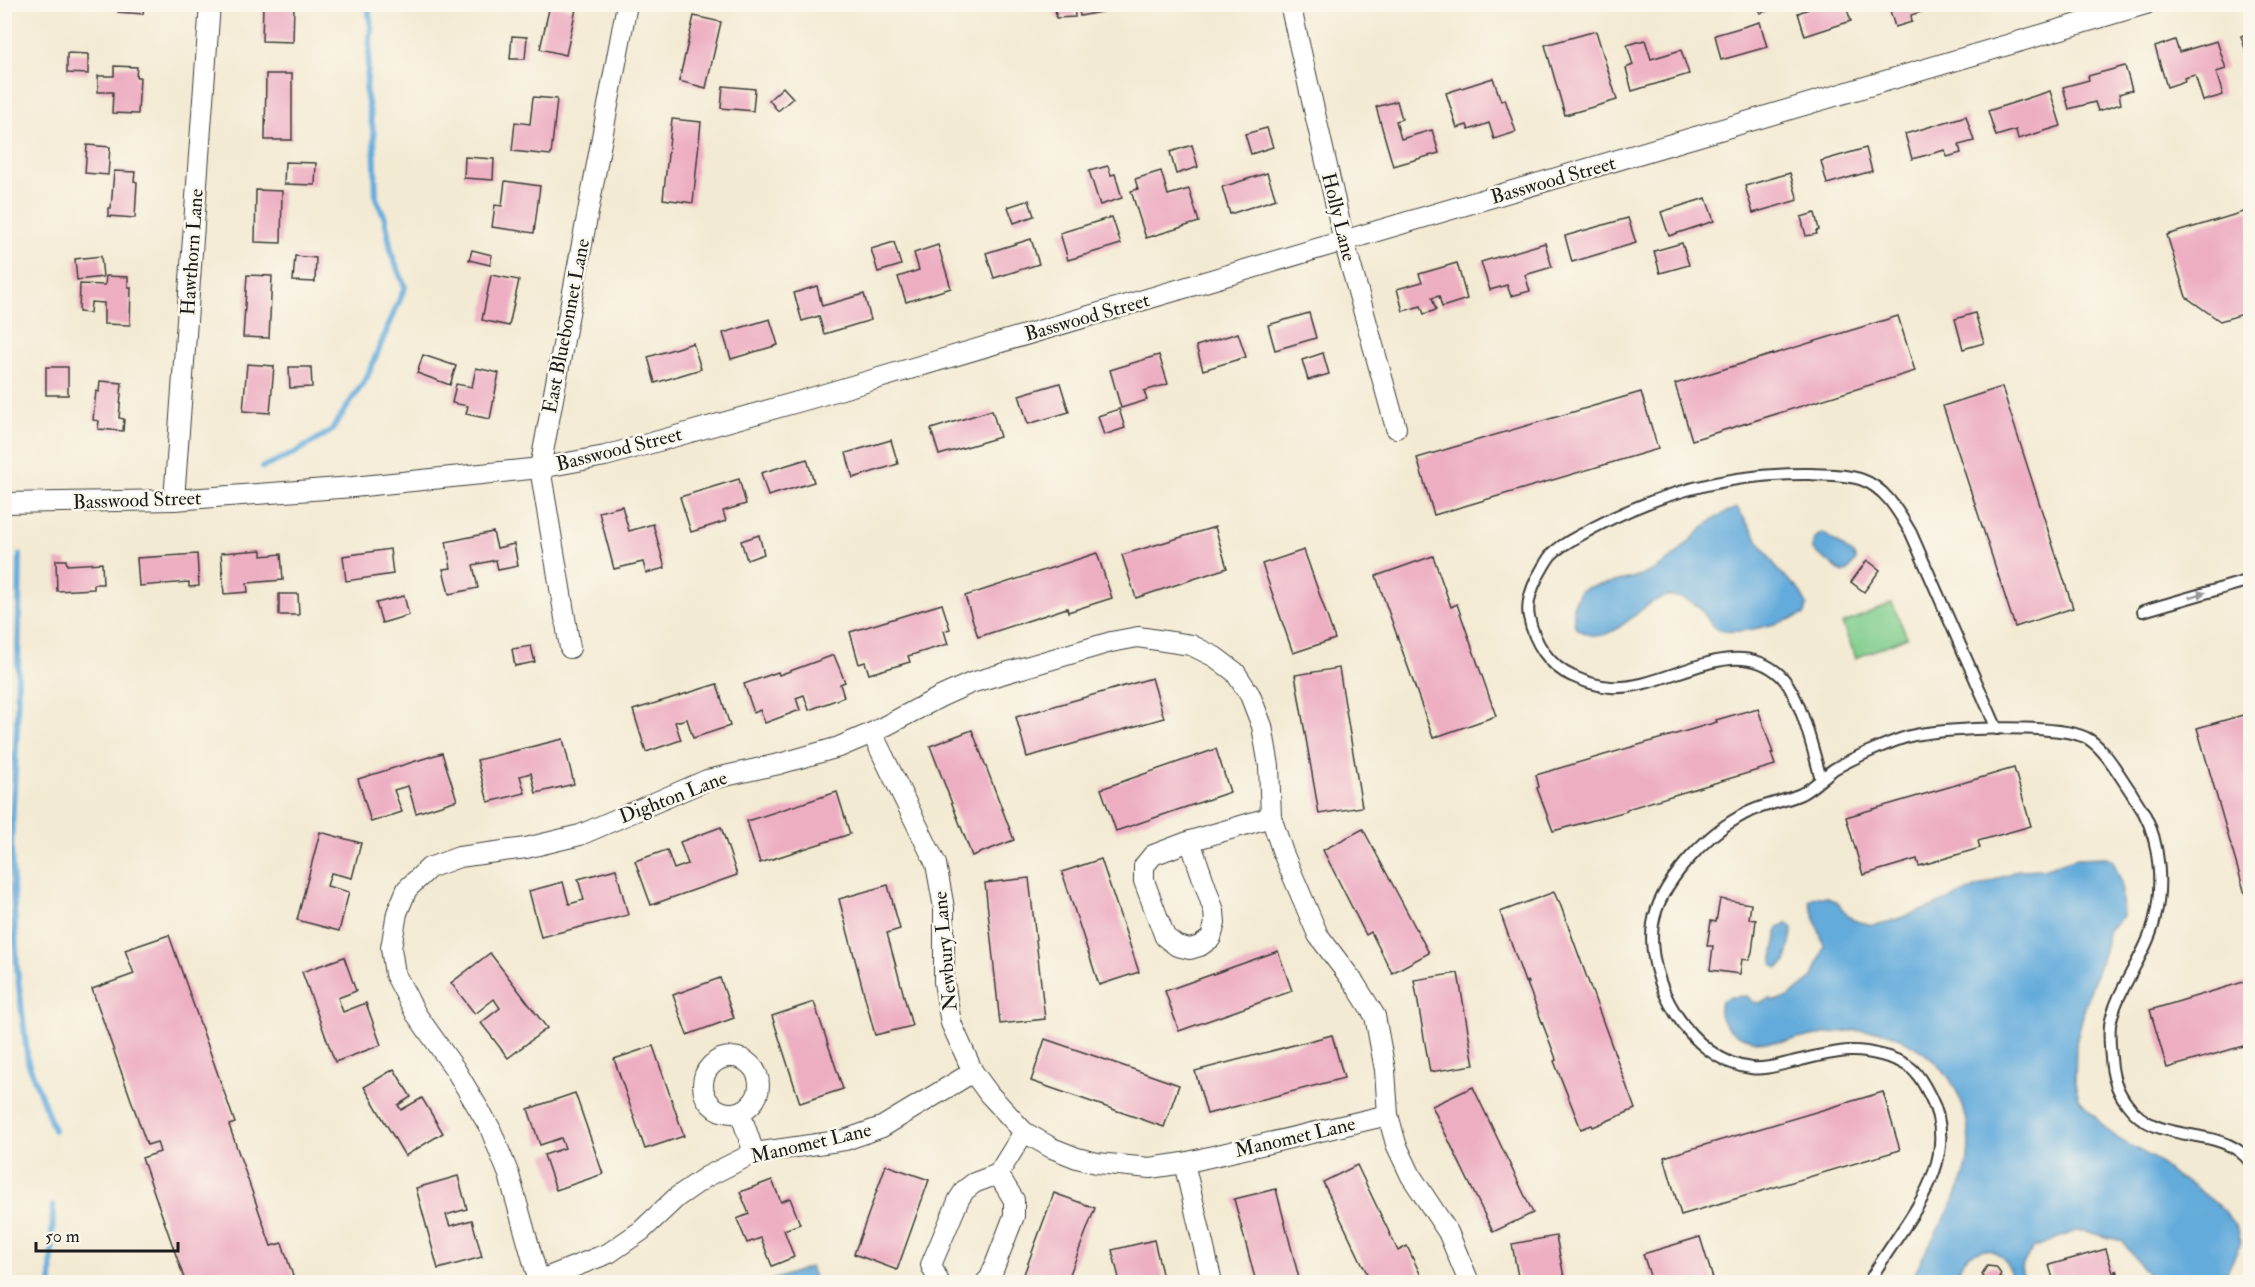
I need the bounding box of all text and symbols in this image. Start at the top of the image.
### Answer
street label: Basswood Street [1488,150,1619,210]
street label: Holly Lane [1316,170,1362,264]
street label: Hawthorn Lane [175,188,209,316]
street label: East Bluebonnet Lane [537,237,595,415]
street label: Basswood Street [1022,287,1153,347]
street label: Basswood Street [554,421,685,477]
street label: Basswood Street [72,485,202,515]
one-way arrow [2188,590,2206,599]
street label: Dighton Lane [615,765,731,829]
street label: Newbury Lane [927,890,963,1012]
street label: Manomet Lane [1232,1111,1358,1163]
street label: Manomet Lane [748,1117,874,1169]
scale bar [36,1215,178,1253]
text: 50 m [45,1225,80,1248]

